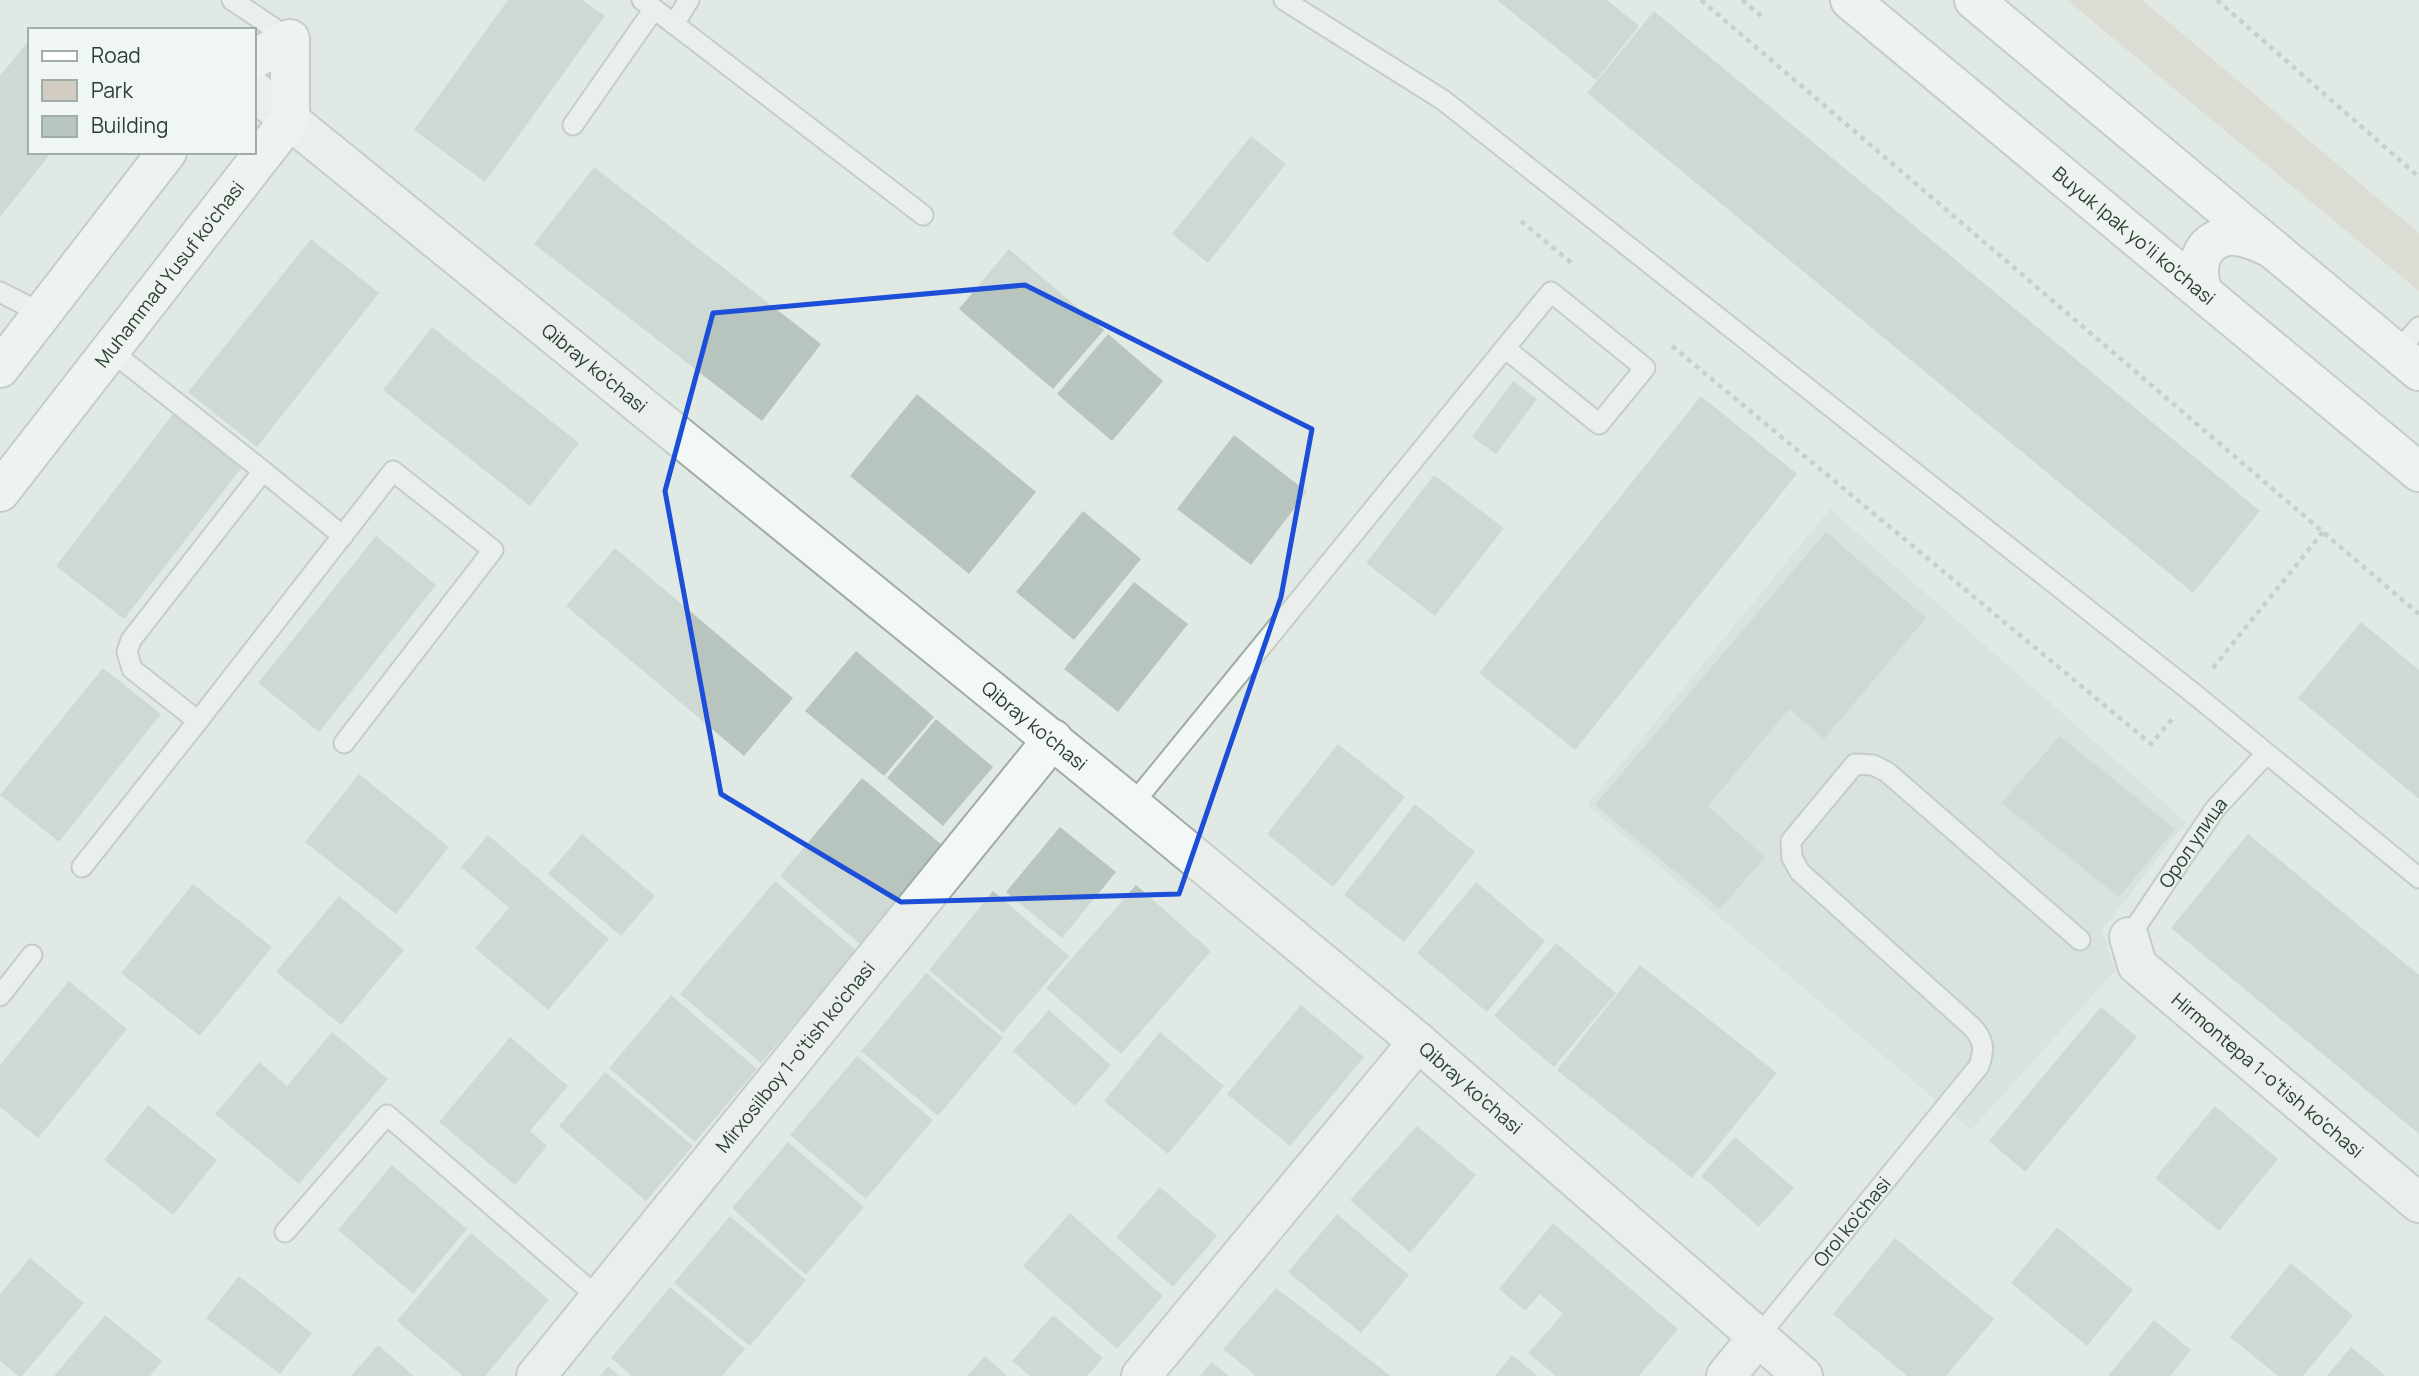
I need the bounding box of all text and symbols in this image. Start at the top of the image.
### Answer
legend [28,28,256,154]
text: Road [91,41,141,69]
text: Park [91,76,133,104]
text: Building [91,111,168,139]
street label: Buyuk Ipak yo'li ko'chasi [2047,160,2221,311]
street label: Muhammad Yusuf ko'chasi [89,176,250,373]
street label: Qibray ko'chasi [536,317,653,419]
street label: Qibray ko'chasi [976,675,1093,777]
street label: Орол улица [2153,791,2233,893]
street label: Mirxosilboy 1-o'tish ko'chasi [709,956,881,1158]
street label: Hirmontepa 1-o'tish ko'chasi [2166,987,2369,1164]
street label: Qibray ko'chasi [1413,1036,1528,1140]
street label: Orol ko'chasi [1807,1171,1896,1272]

